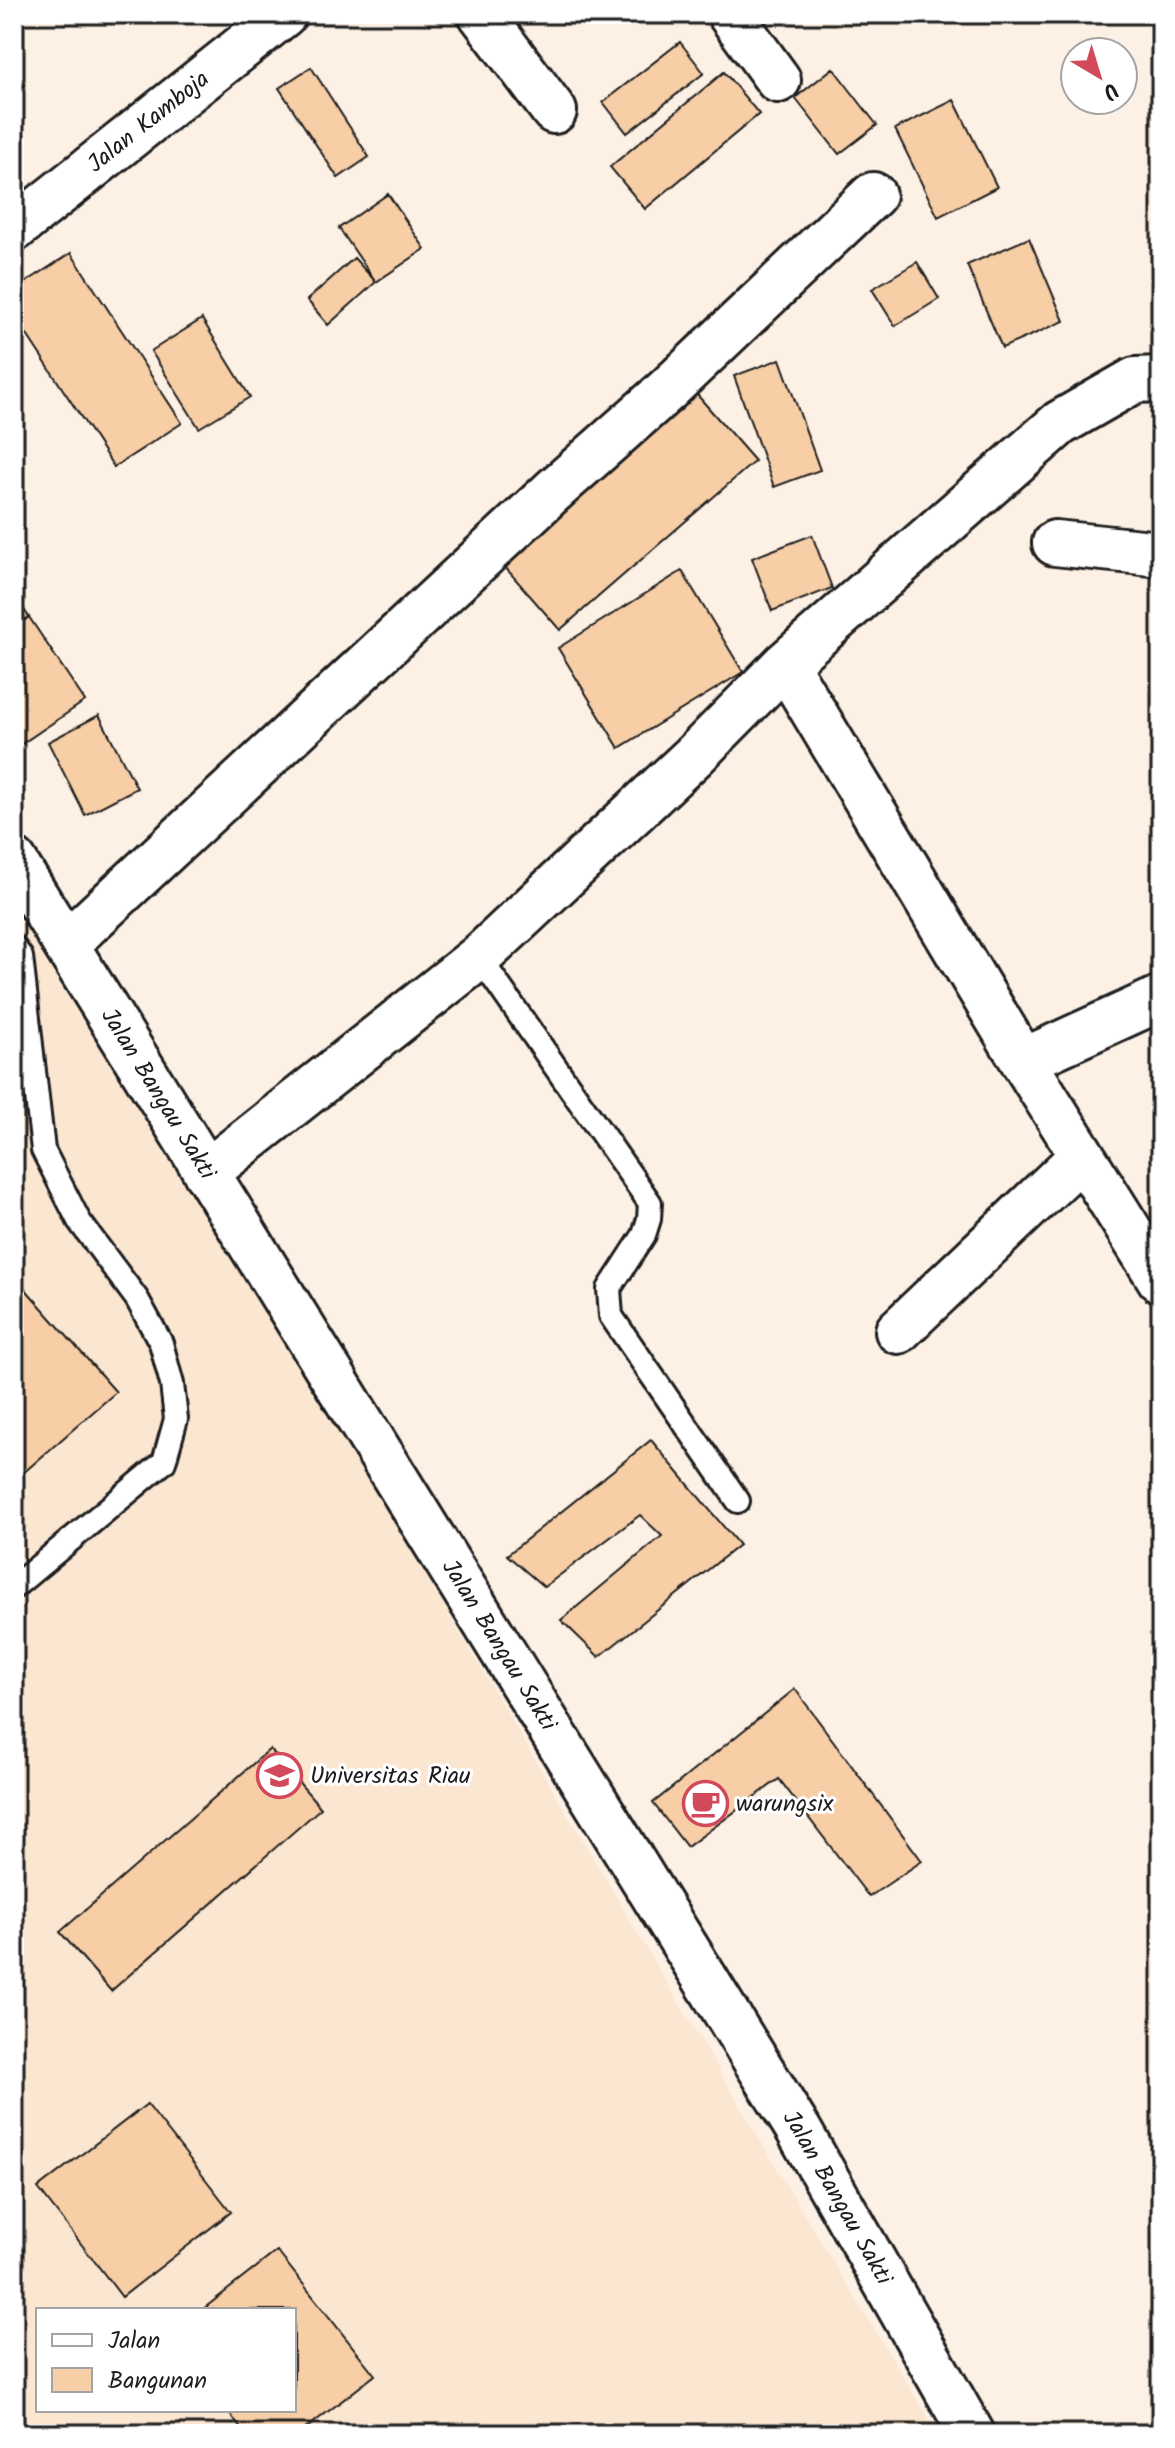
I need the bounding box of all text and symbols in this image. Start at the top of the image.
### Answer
north arrow [1059,36,1139,116]
street label: Jalan Kamboja [79,61,218,183]
text: U [1094,72,1126,108]
street label: Jalan Bangau Sakti [90,1001,227,1189]
street label: Jalan Bangau Sakti [431,1552,568,1740]
school or university icon: Universitas Riau [255,1752,303,1800]
place label: Universitas Riau [310,1757,471,1796]
cafe icon: warungsix [681,1780,729,1828]
place label: warungsix [736,1785,834,1824]
street label: Jalan Bangau Sakti [772,2103,903,2294]
legend [36,2308,296,2412]
text: Jalan [108,2322,160,2361]
text: Bangunan [108,2362,207,2401]

